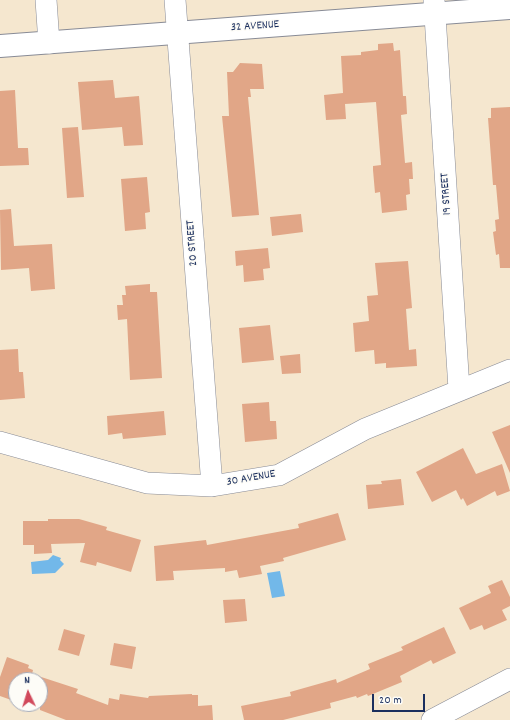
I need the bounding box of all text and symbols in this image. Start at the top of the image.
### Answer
street label: 32 AVENUE [230,18,280,36]
street label: 19 STREET [438,172,456,216]
street label: 20 STREET [184,219,202,267]
street label: 30 AVENUE [225,468,277,490]
north arrow [8,672,48,712]
text: N [24,673,31,689]
scale bar [374,686,427,712]
text: 20 m [379,692,402,709]

